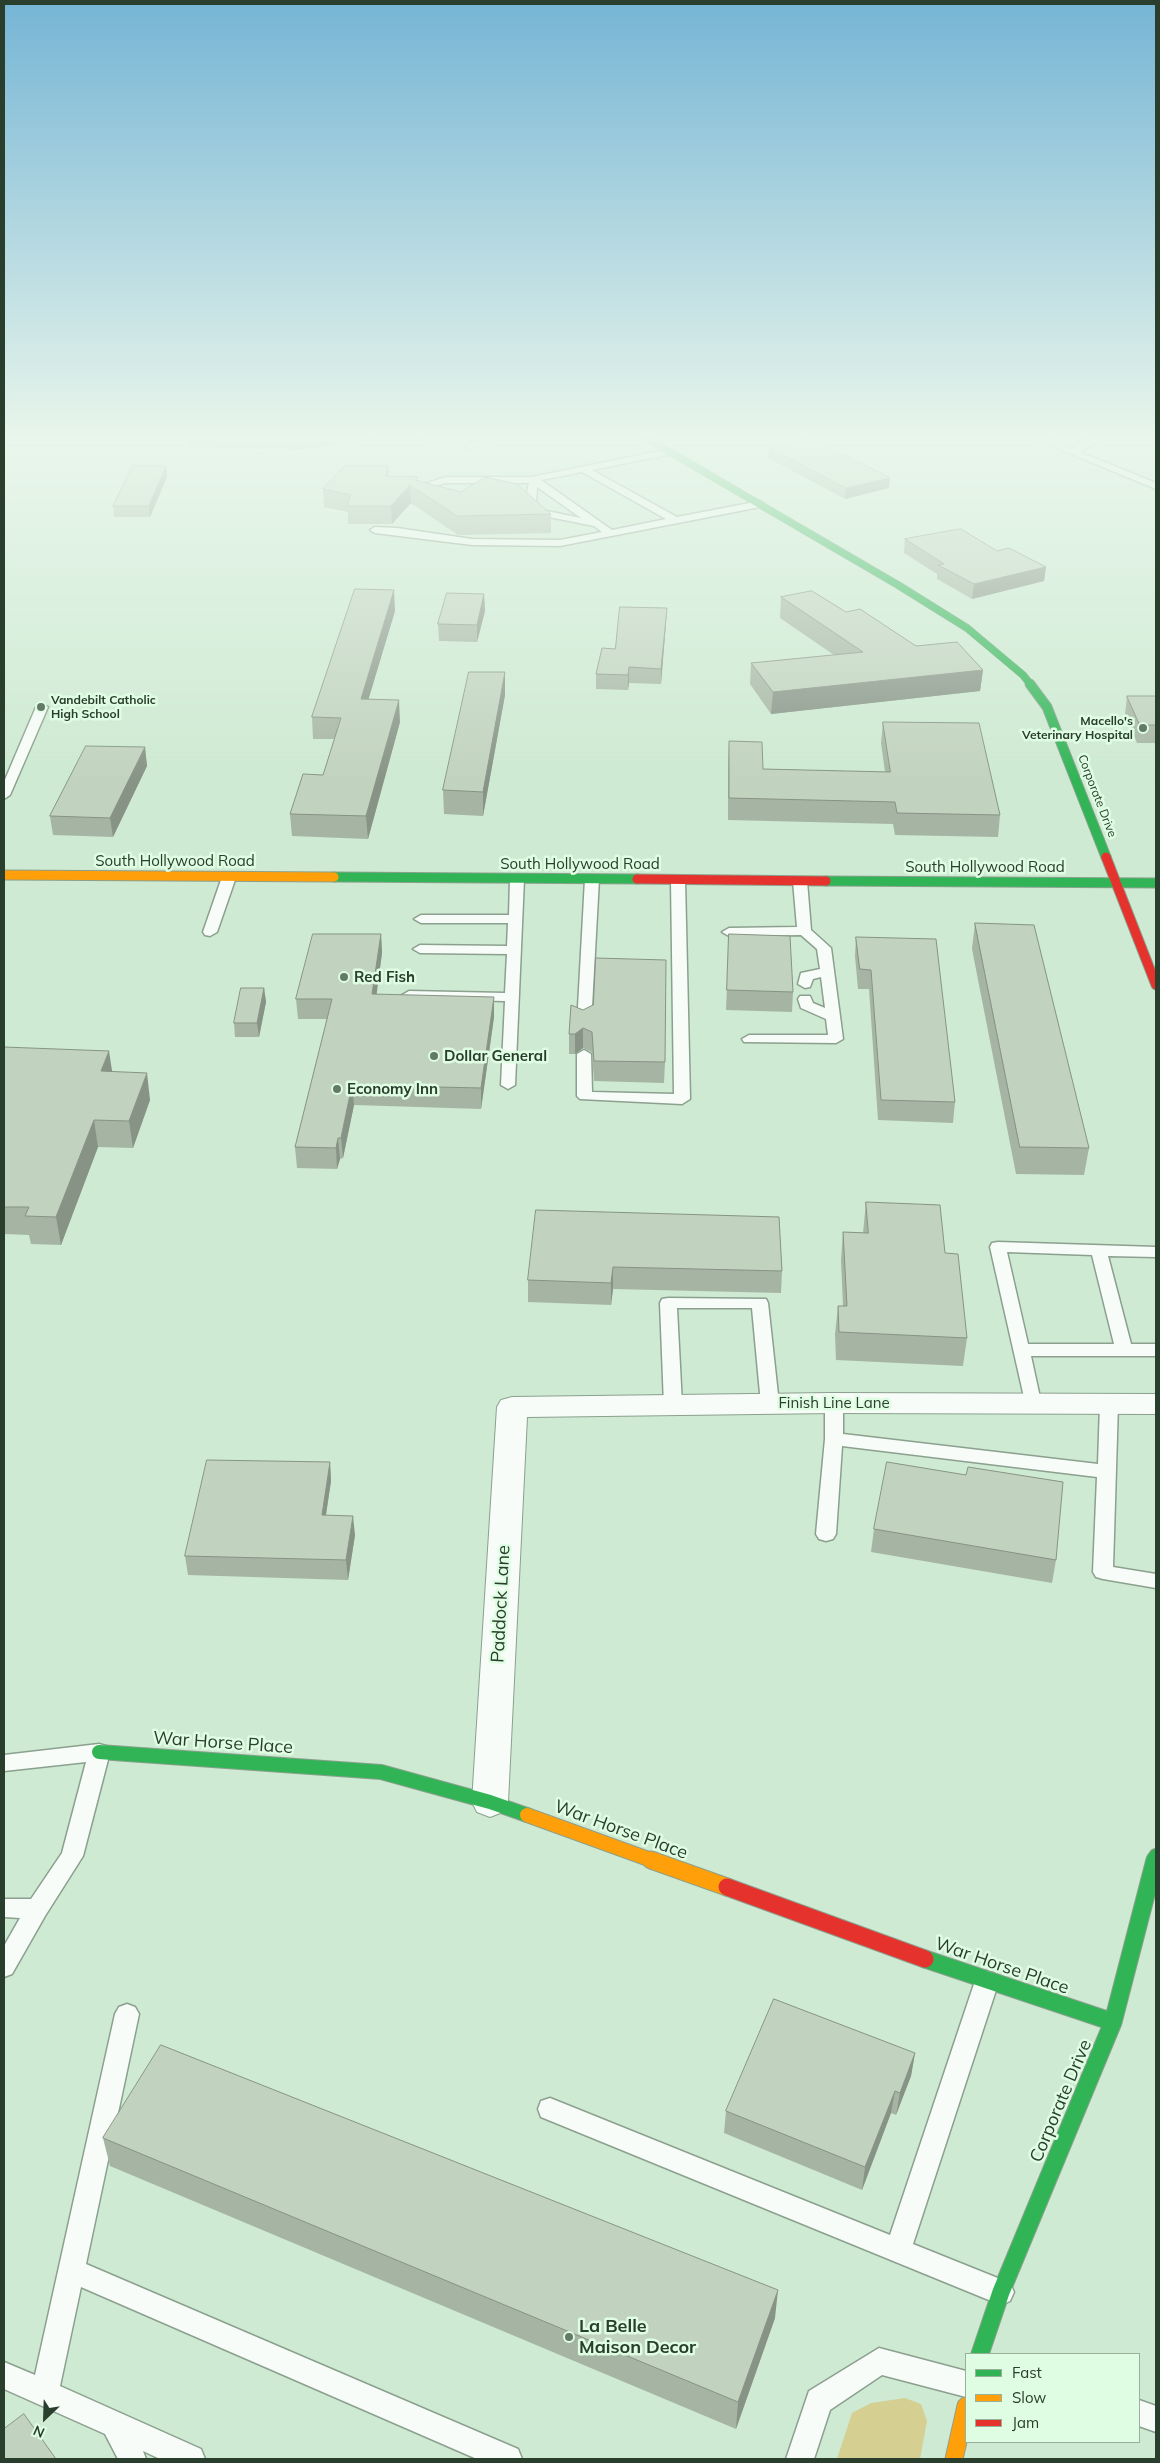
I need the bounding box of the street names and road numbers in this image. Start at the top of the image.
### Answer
street label: Corporate Drive [1075,753,1119,839]
street label: South Hollywood Road [95,852,255,870]
street label: South Hollywood Road [500,855,660,873]
street label: South Hollywood Road [905,858,1065,876]
street label: Finish Line Lane [778,1394,890,1412]
street label: Paddock Lane [487,1545,515,1663]
street label: War Horse Place [152,1727,294,1759]
street label: War Horse Place [551,1796,691,1864]
street label: War Horse Place [932,1933,1072,1999]
street label: Corporate Drive [1025,2036,1097,2166]

